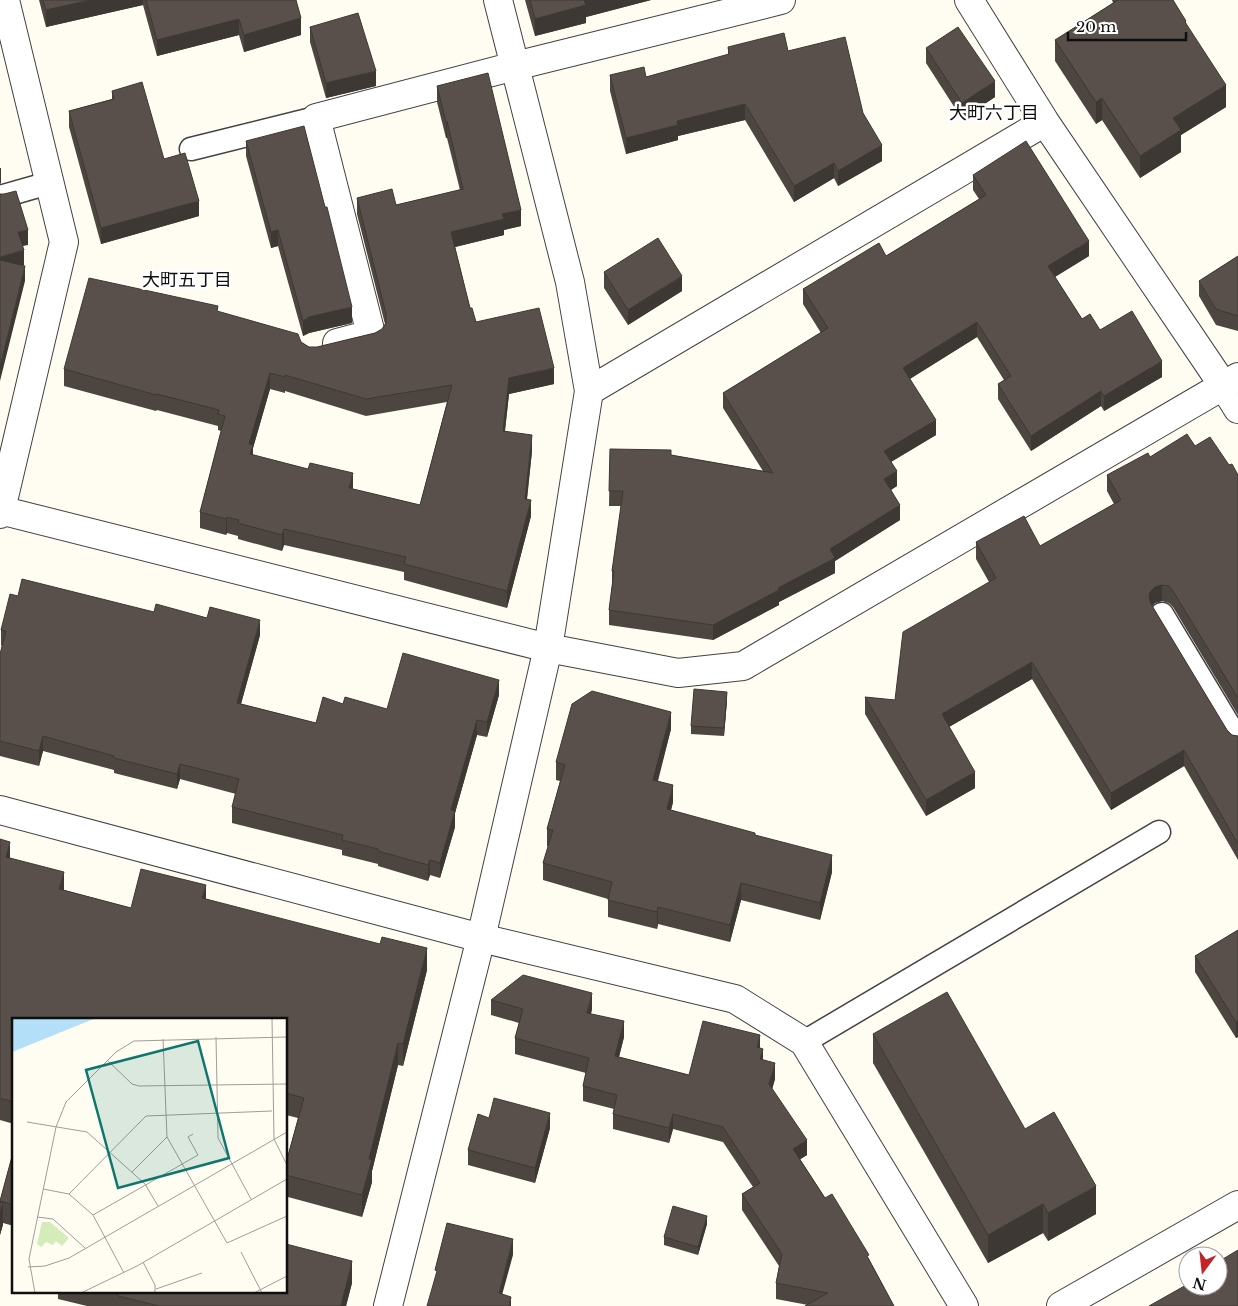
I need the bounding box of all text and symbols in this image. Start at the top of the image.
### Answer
scale bar [1068,10,1186,42]
text: 20 m [1076,17,1116,36]
district label: 大町六丁目 [949,102,1039,124]
district label: 大町五丁目 [142,269,232,291]
inset map [12,1018,288,1294]
north arrow [1178,1246,1228,1296]
text: N [1191,1273,1208,1294]

